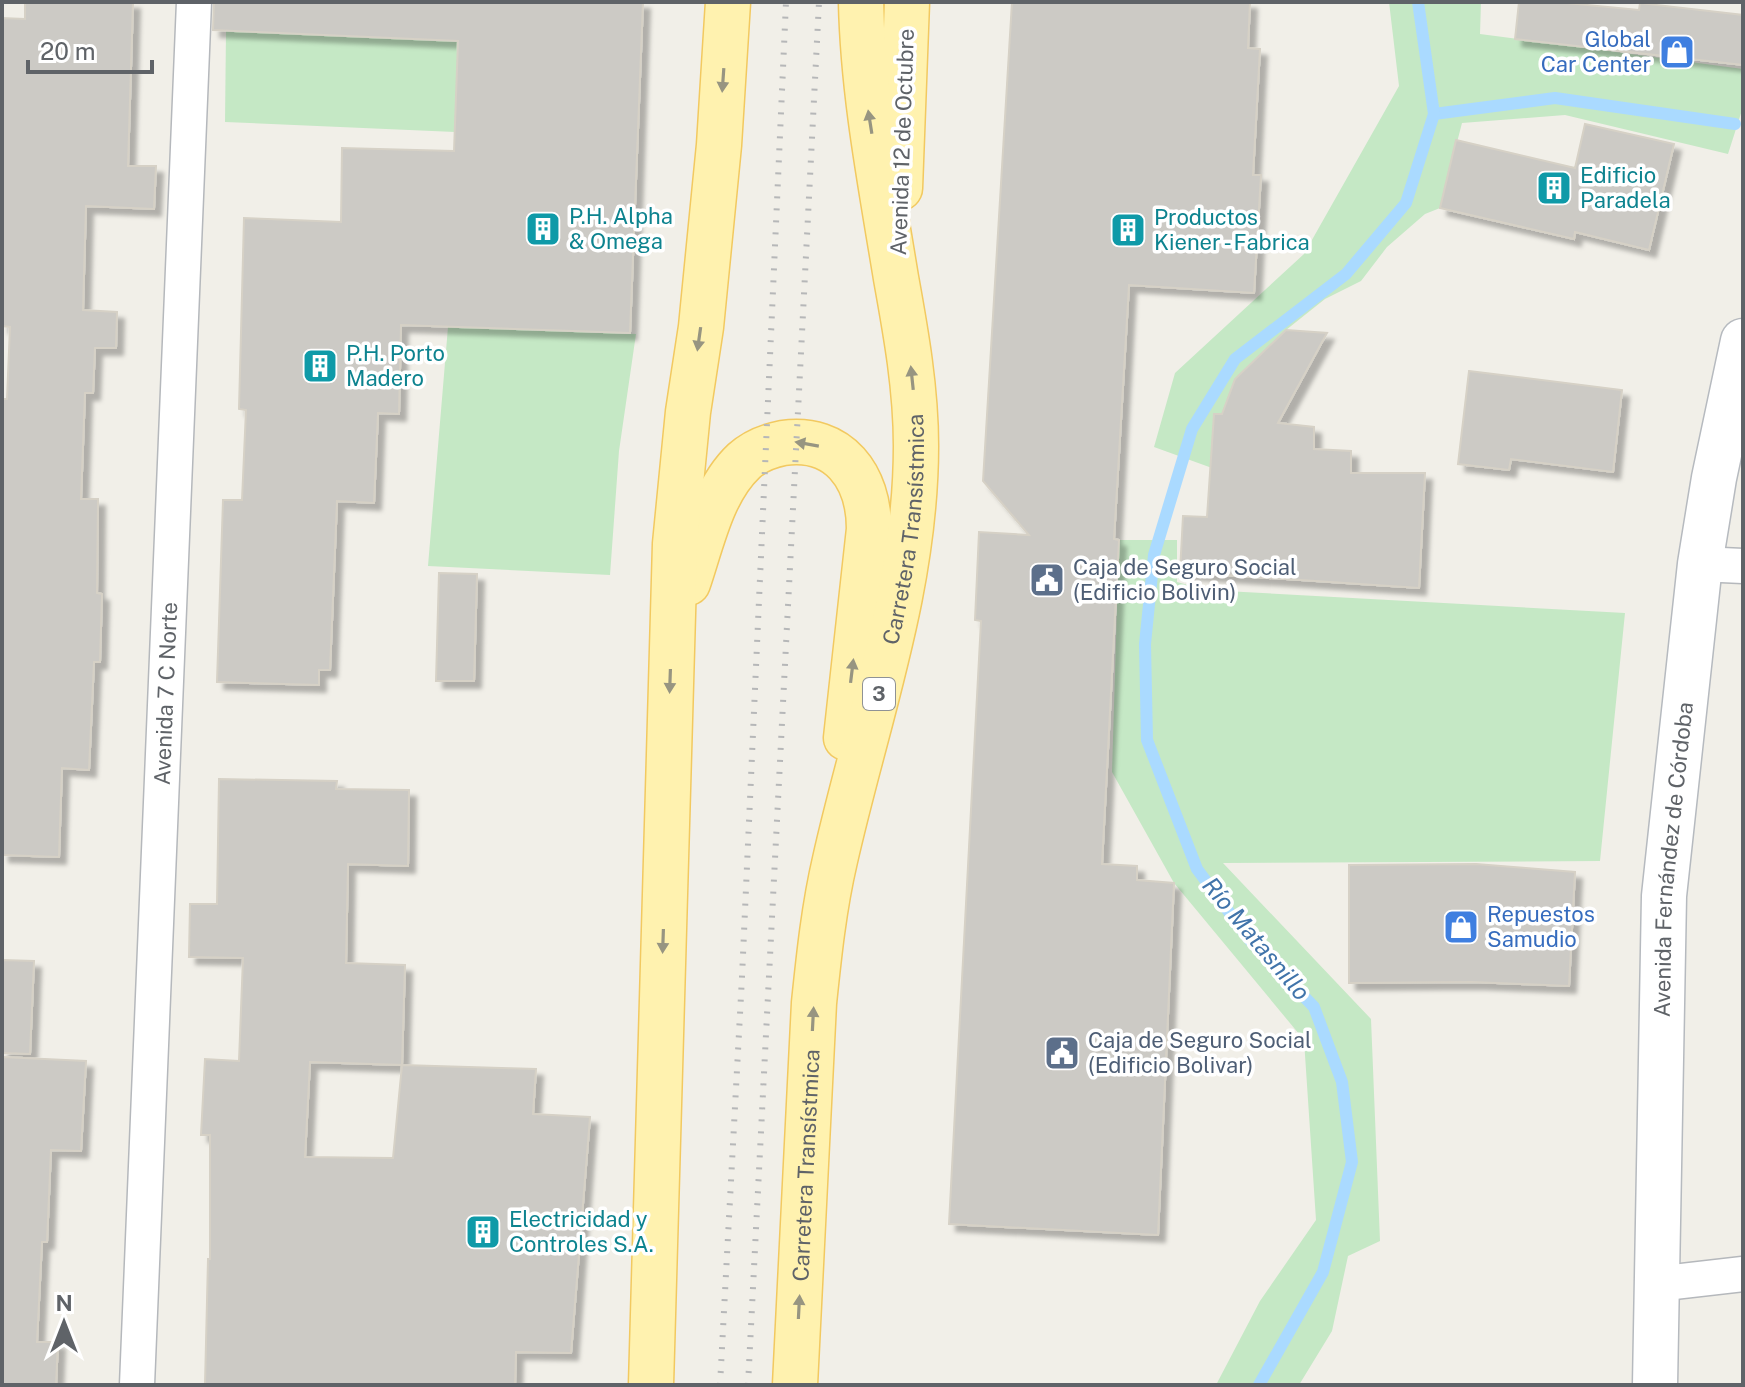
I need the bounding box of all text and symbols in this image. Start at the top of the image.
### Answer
scale bar [28,24,152,74]
place label: Global Car Center [1541,26,1651,77]
street label: Avenida 12 de Octubre [885,28,919,256]
shop icon: Global Car Center [1658,33,1696,71]
text: 20 m [40,37,96,65]
one-way arrow [716,68,729,93]
one-way arrow [863,109,876,134]
place label: Edificio Paradela [1580,162,1671,213]
building icon: Edificio Paradela [1535,169,1573,207]
place label: P.H. Alpha & Omega [569,203,673,254]
place label: Productos Kiener - Fabrica [1154,204,1310,255]
building icon: P.H. Alpha & Omega [524,210,562,248]
building icon: Productos Kiener - Fabrica [1109,211,1147,249]
one-way arrow [692,327,705,352]
place label: P.H. Porto Madero [346,340,445,391]
building icon: P.H. Porto Madero [301,347,339,385]
one-way arrow [905,365,918,390]
street label: Carretera Transístmica [877,413,929,647]
one-way arrow [795,437,820,450]
place label: Caja de Seguro Social (Edificio Bolivin) [1073,554,1297,605]
public building icon: Caja de Seguro Social (Edificio Bolivin) [1028,561,1066,599]
street label: Avenida 7 C Norte [149,601,182,786]
one-way arrow [846,658,859,683]
one-way arrow [664,669,676,694]
road number: 3 [863,678,895,710]
street label: Avenida Fernández de Córdoba [1649,701,1698,1017]
water label: Río Matasnillo [1197,871,1316,1006]
place label: Repuestos Samudio [1487,901,1595,952]
shop icon: Repuestos Samudio [1442,908,1480,946]
one-way arrow [657,929,669,954]
one-way arrow [807,1006,820,1031]
place label: Caja de Seguro Social (Edificio Bolivar) [1088,1027,1312,1078]
public building icon: Caja de Seguro Social (Edificio Bolivar) [1043,1034,1081,1072]
street label: Carretera Transístmica [787,1049,825,1282]
place label: Electricidad y Controles S.A. [509,1206,654,1257]
building icon: Electricidad y Controles S.A. [464,1213,502,1251]
north arrow [24,1283,104,1363]
text: N [55,1290,73,1316]
one-way arrow [792,1294,805,1319]

